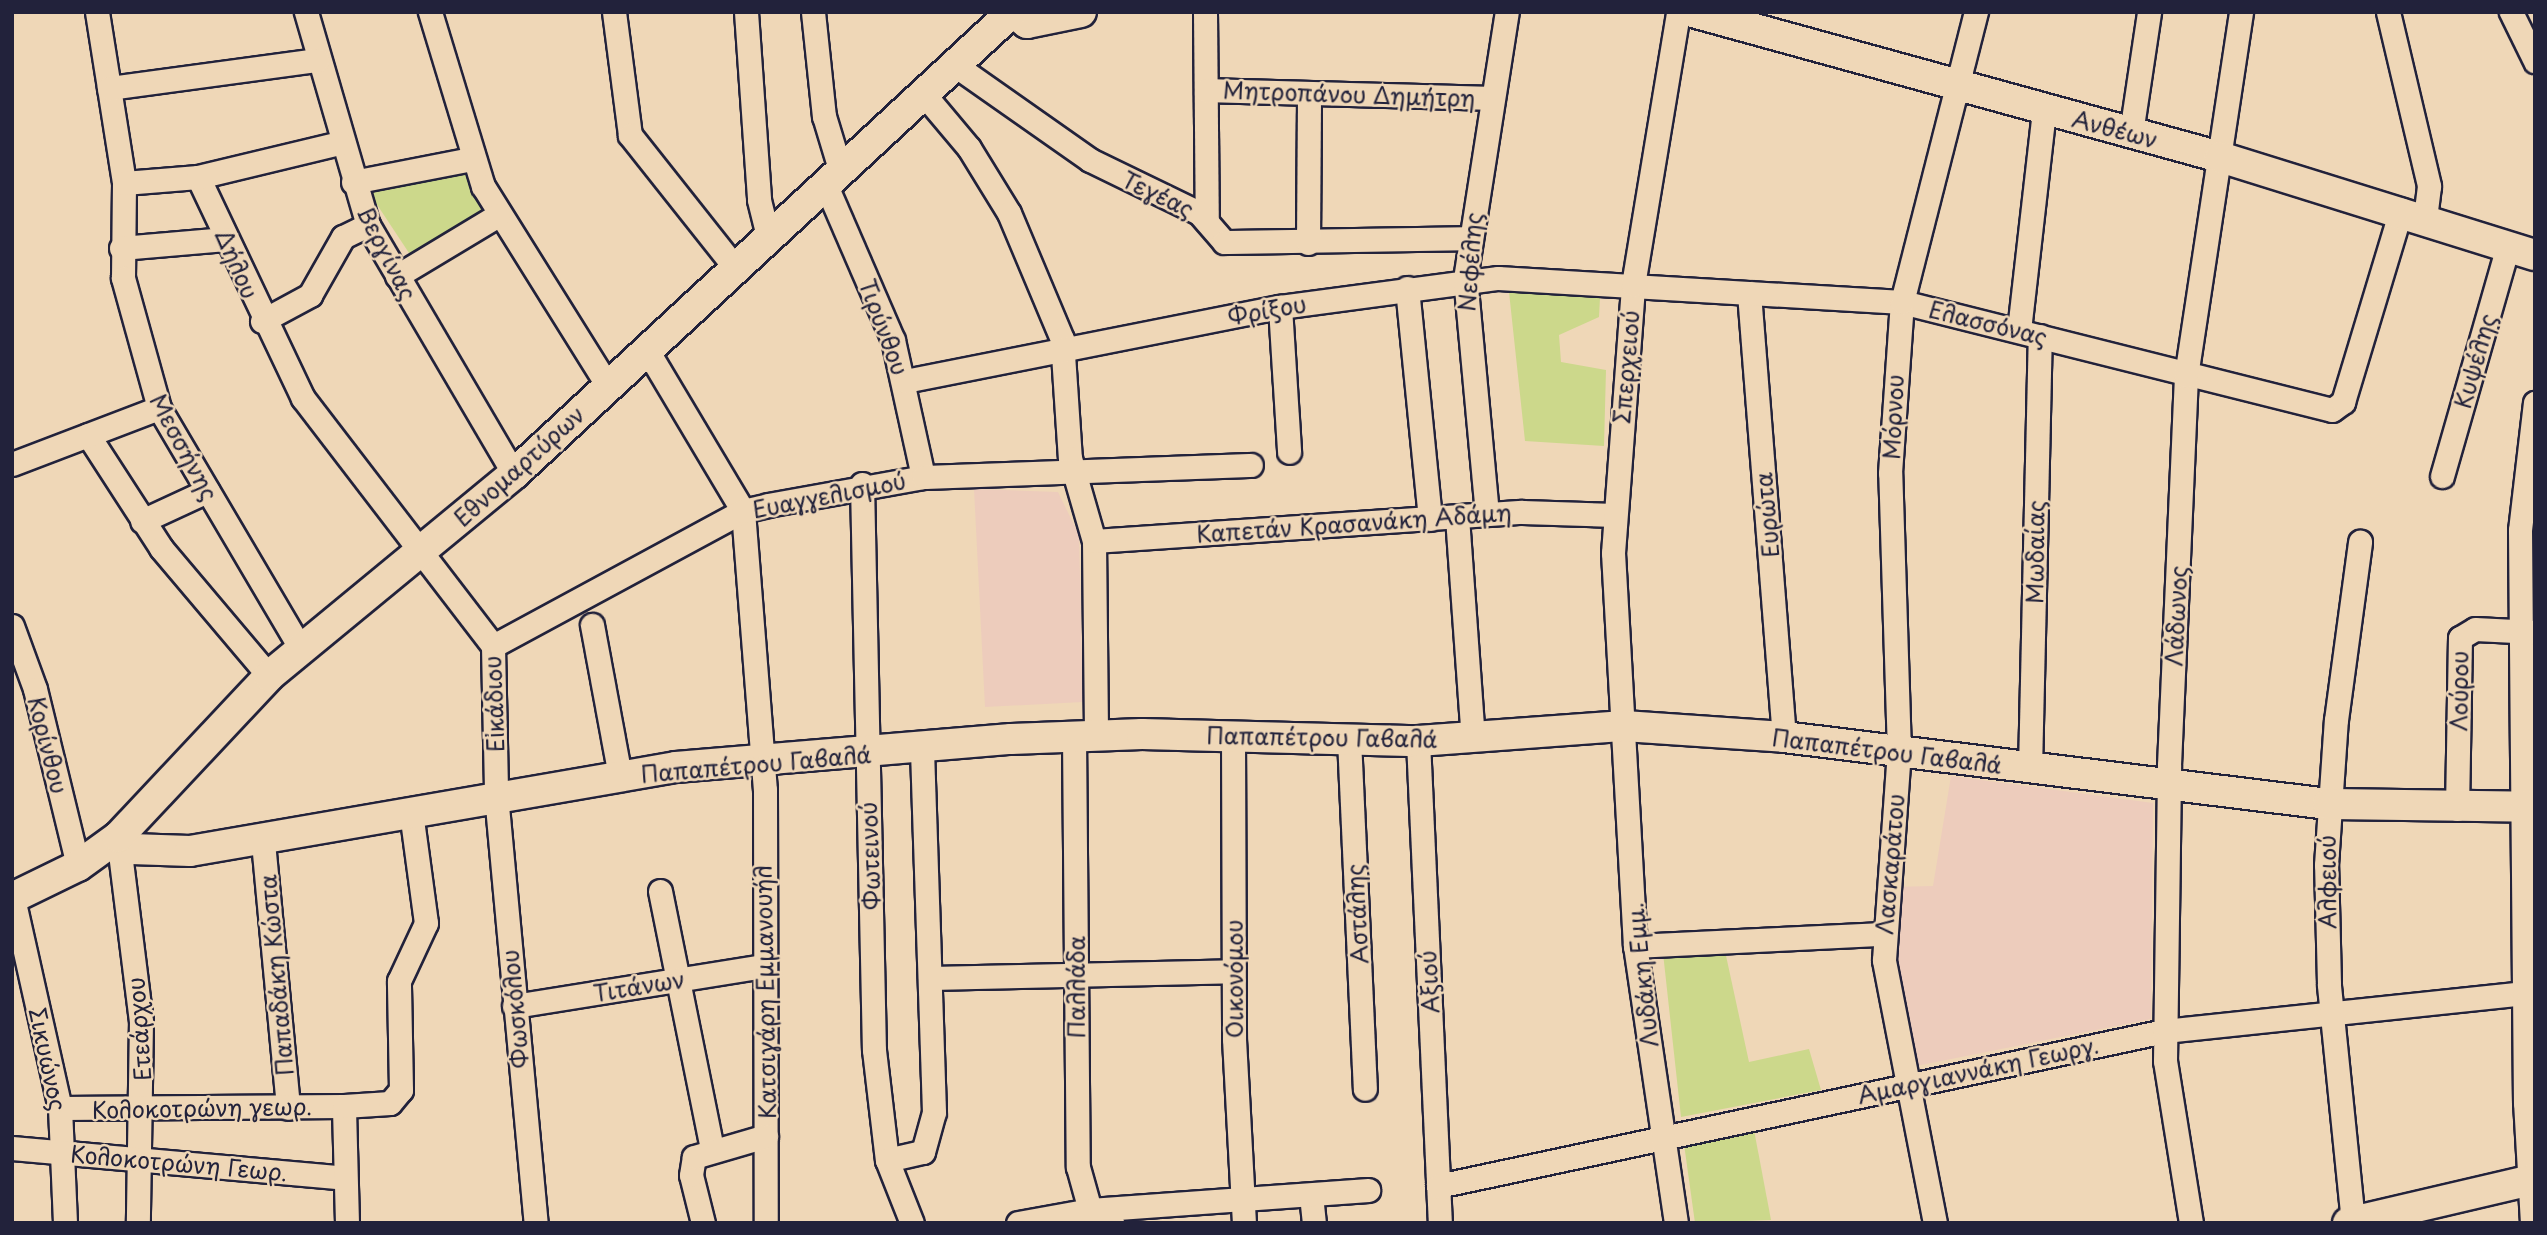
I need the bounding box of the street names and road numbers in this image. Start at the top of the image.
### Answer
street label: Μητροπάνου Δημήτρη [1222,76,1476,112]
street label: Ανθέων [2069,104,2161,154]
street label: Τεγέας [1118,165,1198,223]
street label: Βεργίνας [352,201,422,305]
street label: Νεφέλης [1453,211,1487,313]
street label: Δήλου [210,225,264,303]
street label: Τιρύνθου [854,275,914,379]
street label: Φρίξου [1226,290,1308,330]
street label: Ελασσόνας [1926,295,2050,351]
street label: Σπερχειού [1607,309,1645,425]
street label: Κυψέλης [2448,311,2502,411]
street label: Μόρνου [1877,374,1909,460]
street label: Μεσσήνης [144,389,224,505]
street label: Εθνομαρτύρων [448,400,590,532]
street label: Ευαγγελισμού [750,467,908,523]
street label: Ευρώτα [1750,471,1784,559]
street label: Καπετάν Κρασανάκη Αδάμη [1194,498,1514,548]
street label: Μωδαίας [2020,500,2050,604]
street label: Λάδωνος [2160,565,2192,667]
street label: Λούρου [2444,650,2474,732]
street label: Εἰκάδιου [479,655,509,753]
street label: Κορίνθου [23,693,73,797]
street label: Παπαπέτρου Γαβαλά [1206,721,1438,753]
street label: Παπαπέτρου Γαβαλά [1771,723,2003,779]
street label: Παπαπέτρου Γαβαλά [640,740,872,788]
street label: Λασκαράτου [1870,792,1910,936]
street label: Φωτεινού [854,801,886,911]
street label: Αλφειού [2313,835,2341,929]
street label: Αστάλης [1341,863,1373,965]
street label: Κατσιγάρη Εμμανουήλ [749,865,781,1119]
street label: Παπαδάκη Κώστα [253,873,299,1077]
street label: Λυδάκη Εμμ. [1621,901,1663,1049]
street label: Οικονόμου [1220,920,1248,1038]
street label: Παλλάδα [1062,935,1090,1039]
street label: Φωσκόλου [496,948,534,1070]
street label: Αξιού [1414,950,1444,1014]
street label: Τιτάνων [591,965,687,1007]
street label: Ετεάρχου [122,976,156,1082]
street label: Σικυώνος [24,1005,72,1113]
street label: Αμαργιαννάκη Γεωργ. [1854,1031,2102,1109]
street label: Κολοκοτρώνη γεωρ. [91,1092,313,1124]
street label: Κολοκοτρώνη Γεωρ. [69,1140,289,1186]

